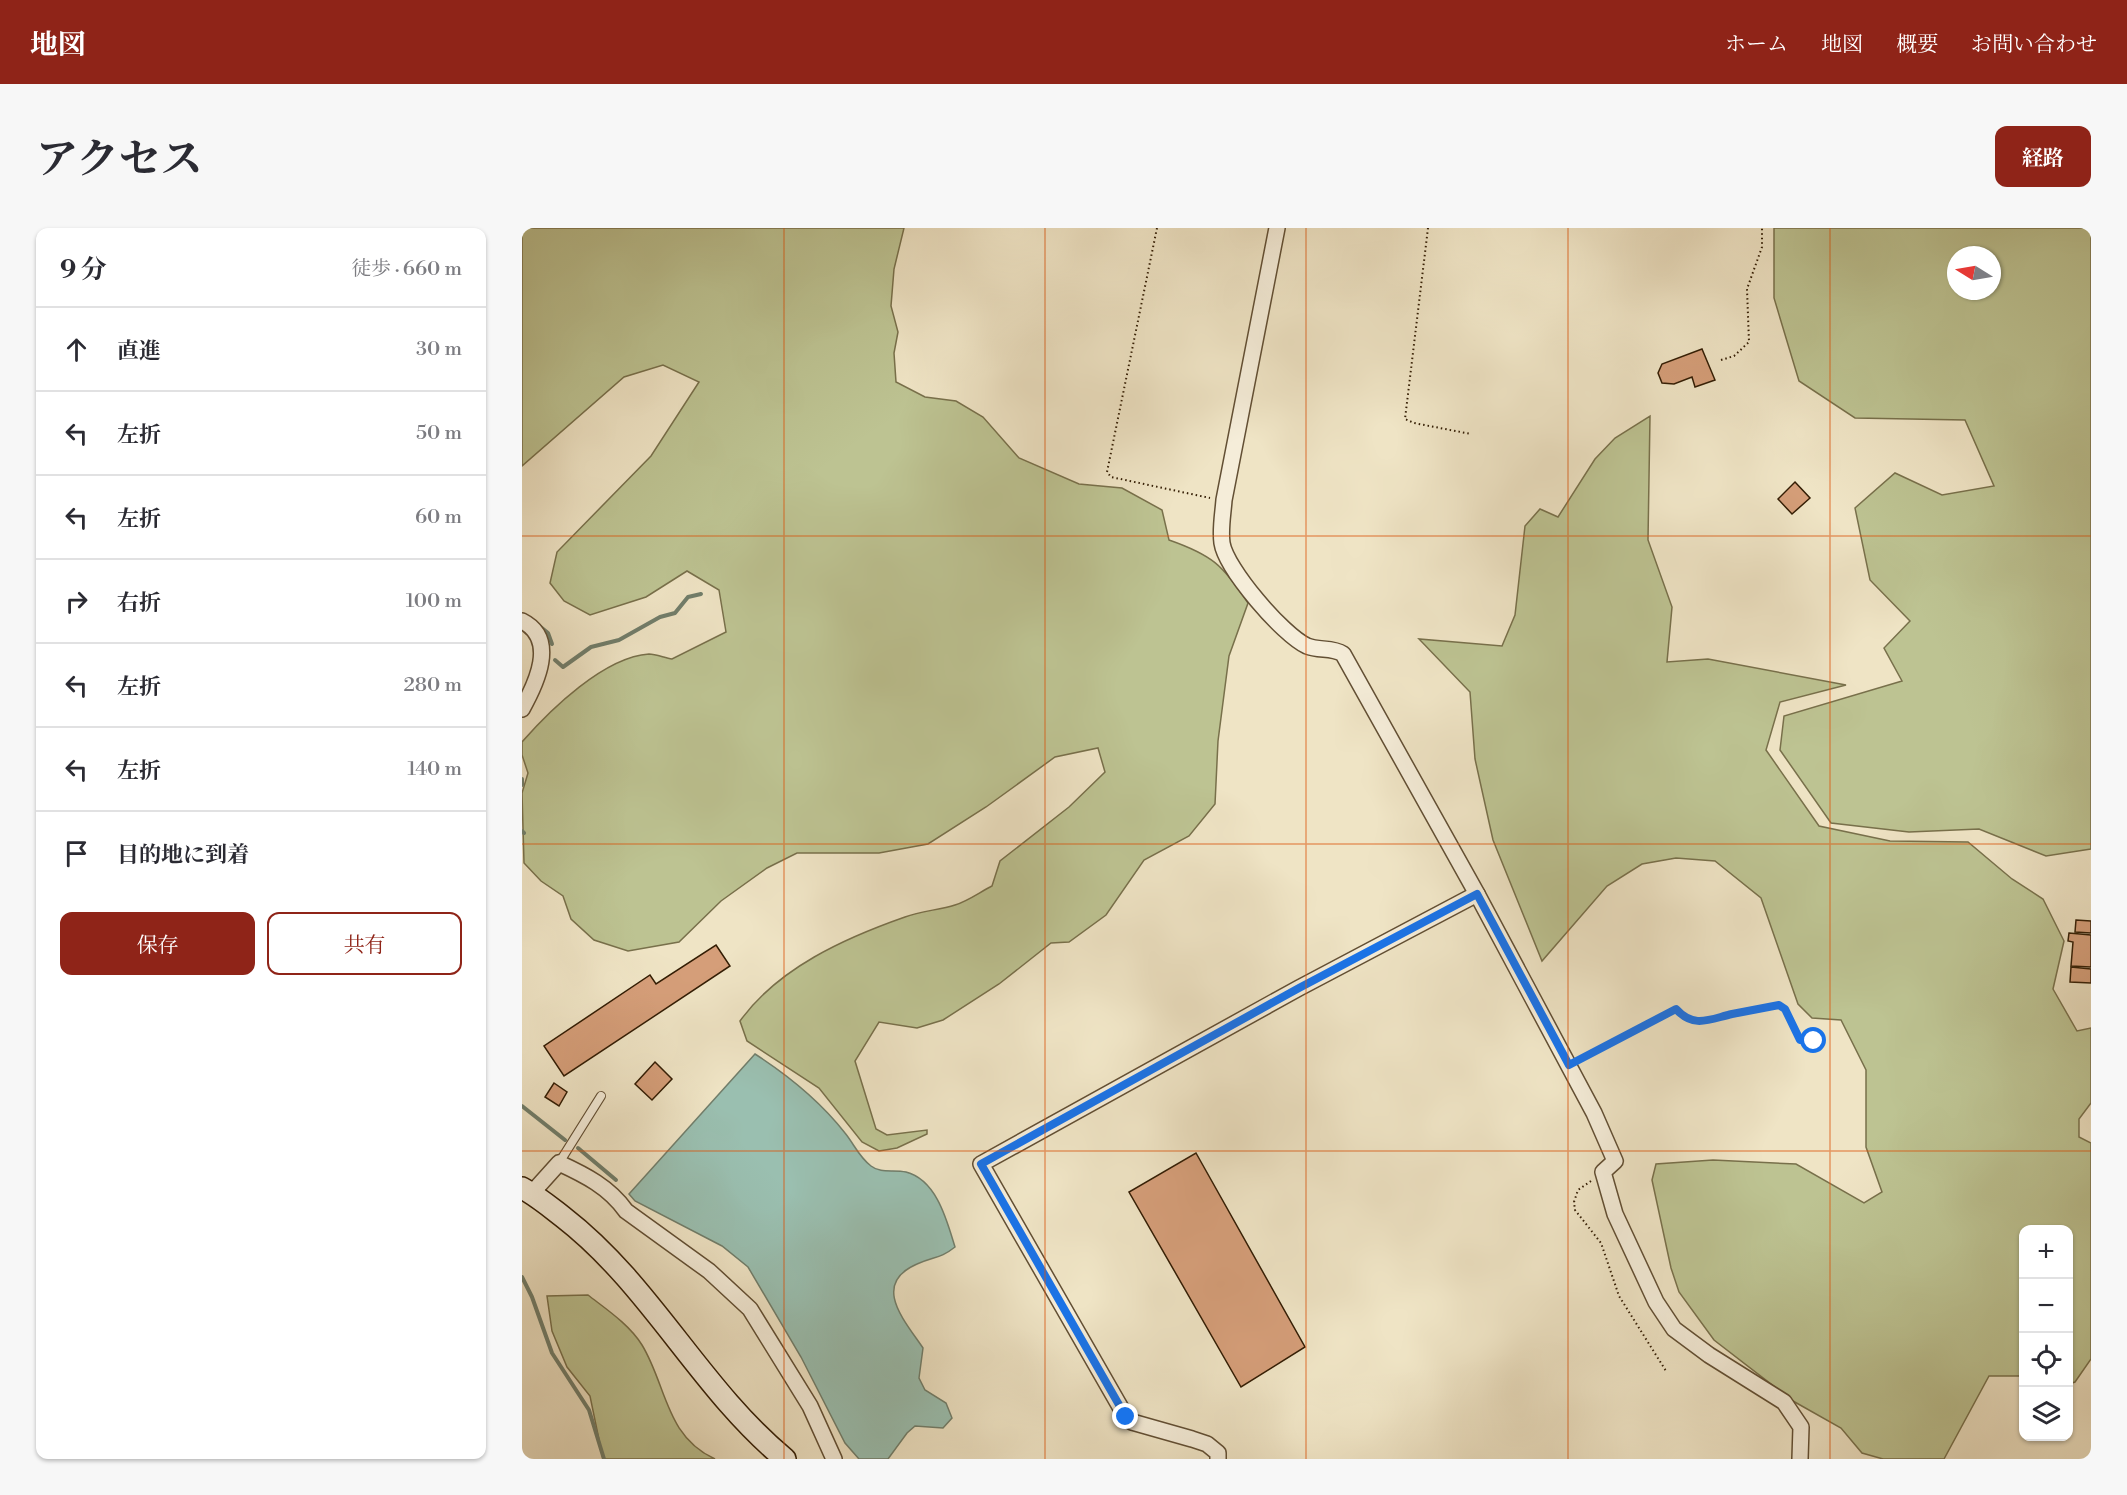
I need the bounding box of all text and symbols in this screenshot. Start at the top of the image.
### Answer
text: 地図 [30,28,86,63]
text: ホーム [1725,32,1788,58]
text: 地図 [1821,32,1863,58]
text: 概要 [1896,32,1938,58]
text: お問い合わせ [1971,32,2097,58]
button: 経路 [1995,126,2091,187]
text: アクセス [36,134,203,187]
north arrow [1947,246,2001,300]
text: 9 分 [60,254,107,286]
text: 徒歩 · 660 m [351,257,462,282]
icon: ahead [60,333,93,366]
text: 30 m [416,337,462,362]
text: 直進 [117,338,161,365]
icon: left [60,417,93,450]
text: 50 m [416,421,462,446]
text: 左折 [117,422,161,449]
icon: left [60,501,93,534]
text: 60 m [415,505,462,530]
text: 左折 [117,506,161,533]
icon: right [60,585,93,618]
text: 100 m [406,589,462,614]
text: 右折 [117,590,161,617]
icon: left [60,669,93,702]
text: 280 m [403,673,462,698]
text: 左折 [117,674,161,701]
icon: left [60,753,93,786]
text: 140 m [407,757,462,782]
text: 左折 [117,758,161,785]
icon: arrive [60,837,93,870]
text: 目的地に到着 [117,842,249,869]
button: 保存 [60,912,255,975]
button: 共有 [267,912,462,975]
route start [1800,1027,1826,1053]
map controls [2019,1225,2073,1441]
button: + [2019,1225,2073,1279]
button: − [2019,1279,2073,1333]
button: locate [2019,1333,2073,1387]
button: layers [2019,1387,2073,1441]
route end [1112,1403,1138,1429]

